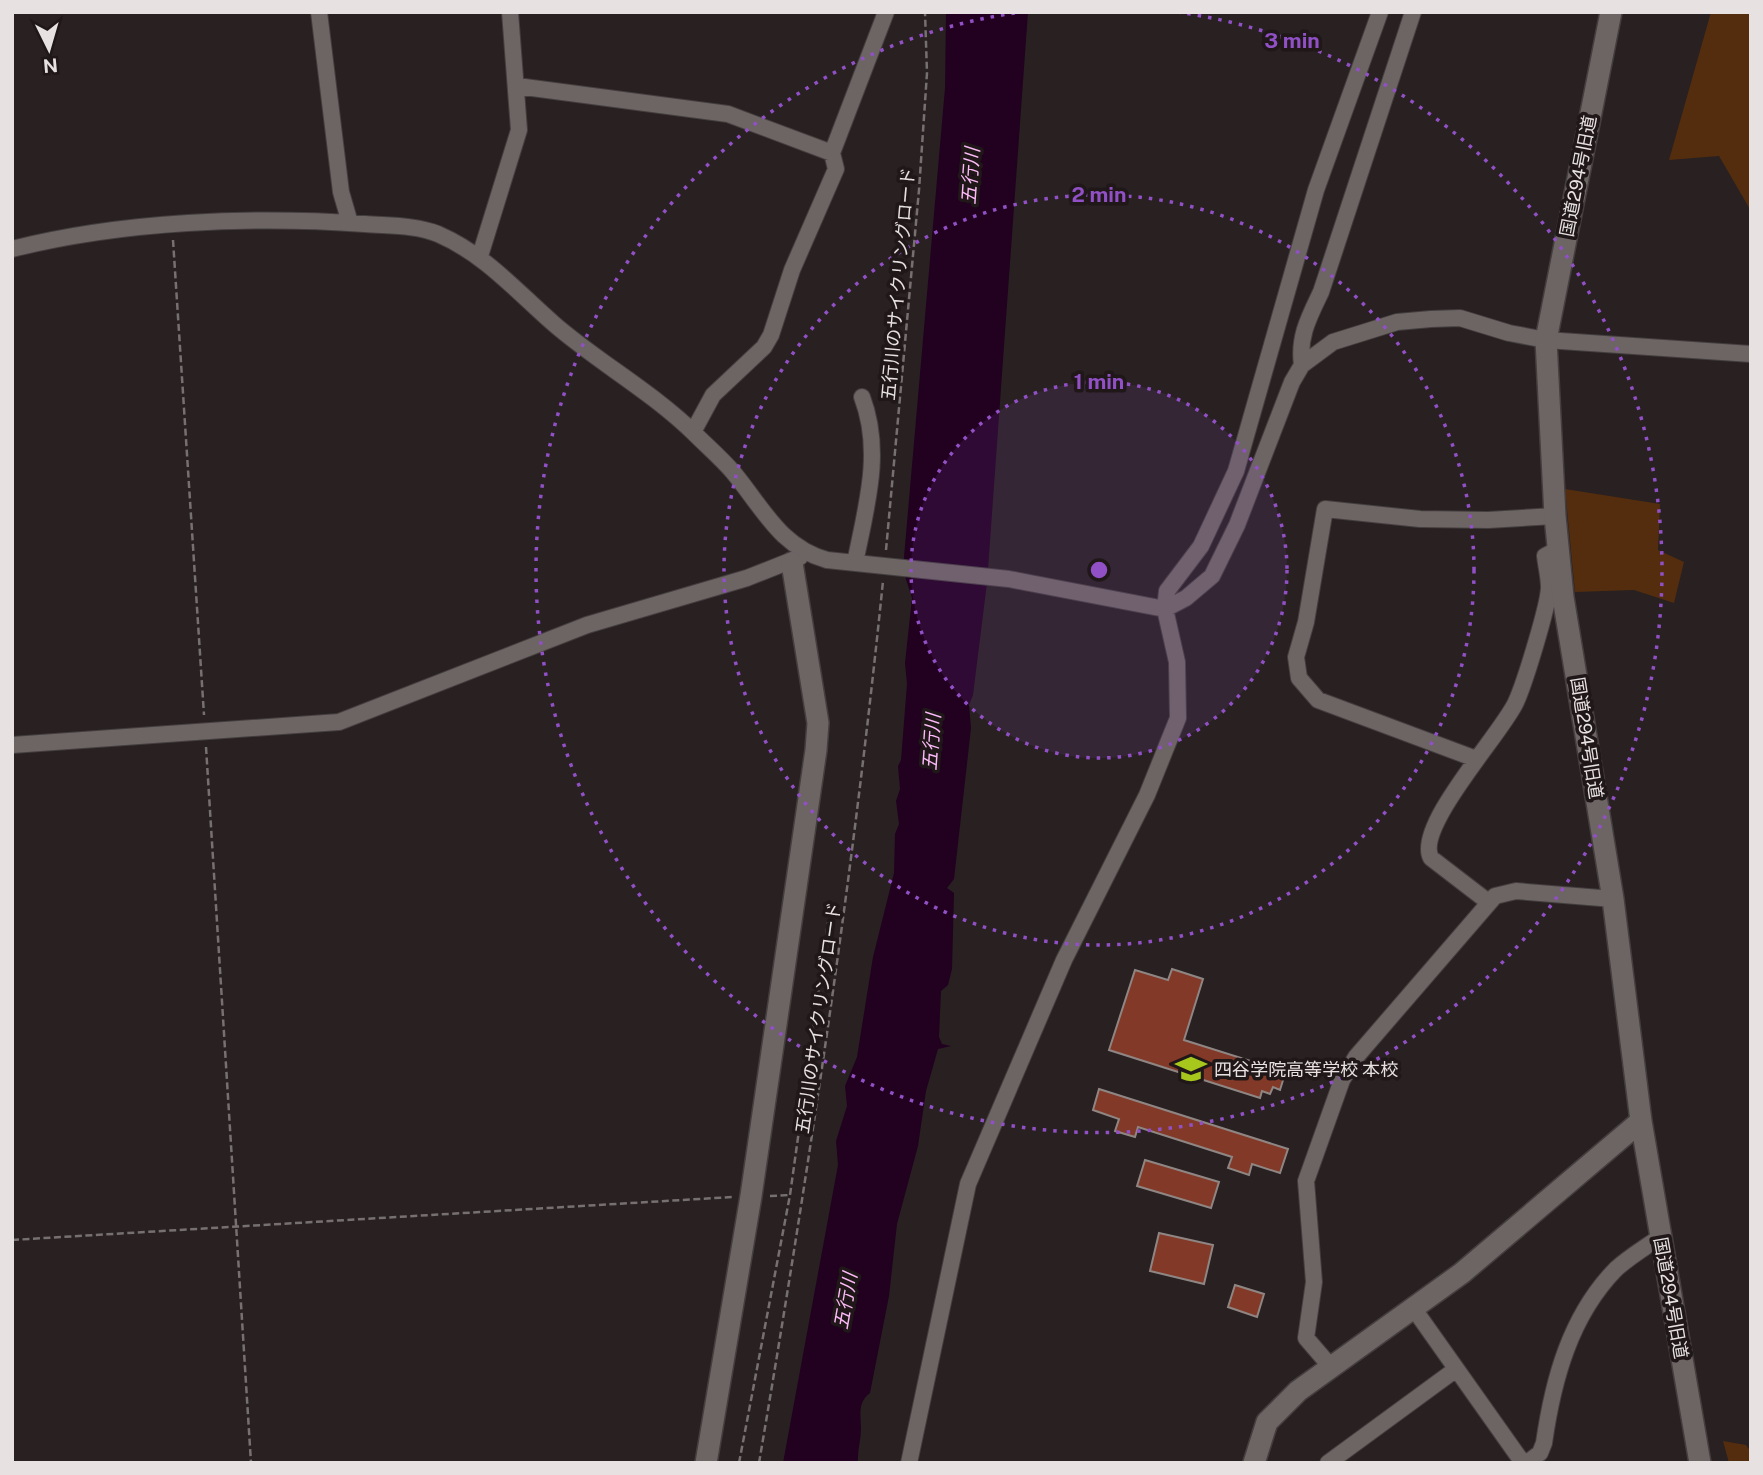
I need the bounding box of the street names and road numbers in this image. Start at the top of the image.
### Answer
street label: 国道294号旧道 [1556,113,1600,239]
street label: 五行川のサイクリングロード [877,167,919,401]
street label: 国道294号旧道 [1567,675,1607,801]
street label: 五行川のサイクリングロード [791,901,845,1135]
street label: 国道294号旧道 [1650,1235,1692,1361]

